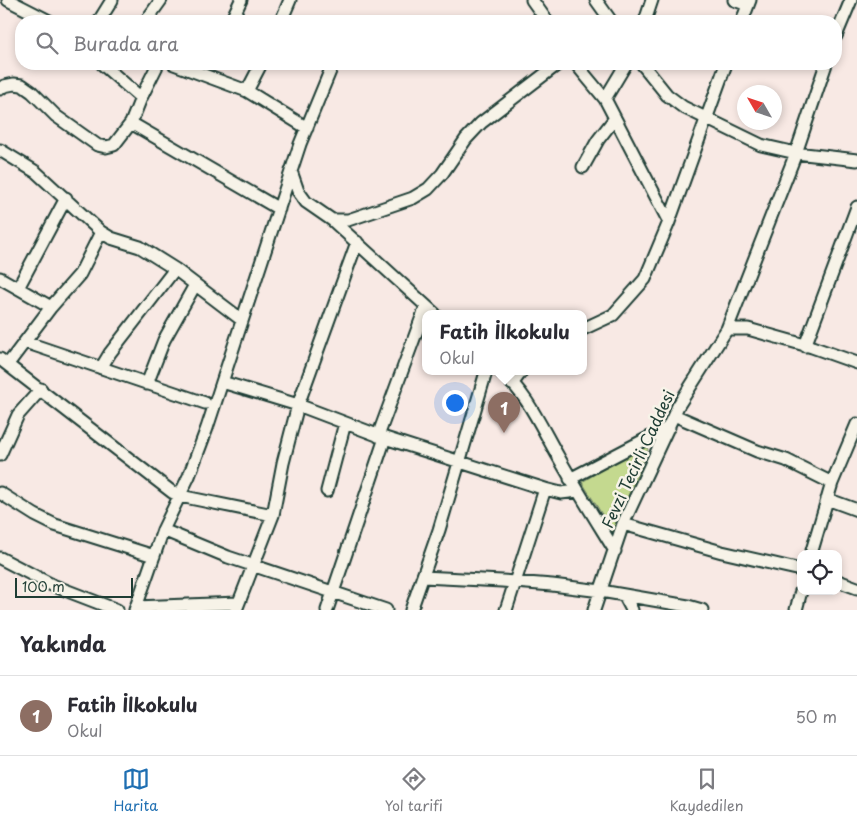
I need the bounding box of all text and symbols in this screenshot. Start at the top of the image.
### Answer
search box [15,15,842,70]
icon: search [33,29,61,57]
text: Burada ara [73,29,178,57]
north arrow [737,85,782,130]
popup [422,310,587,375]
text: Fatih İlkokulu [439,317,570,345]
text: Okul [439,345,475,369]
street label: Fevzi Tecirli Caddesi [594,385,680,532]
your location [442,390,468,416]
pin: 1 [488,392,520,433]
map controls [797,550,842,595]
button: locate [797,550,842,595]
scale bar [15,575,132,598]
text: 100 m [22,576,65,597]
text: Yakında [20,627,106,659]
text: Fatih İlkokulu [67,690,198,718]
text: 1 [32,704,40,728]
text: 50 m [796,704,837,728]
text: Okul [67,718,102,742]
tab: Harita [113,765,158,816]
tab: Yol tarifi [385,765,443,816]
tab: Kaydedilen [670,765,744,816]

